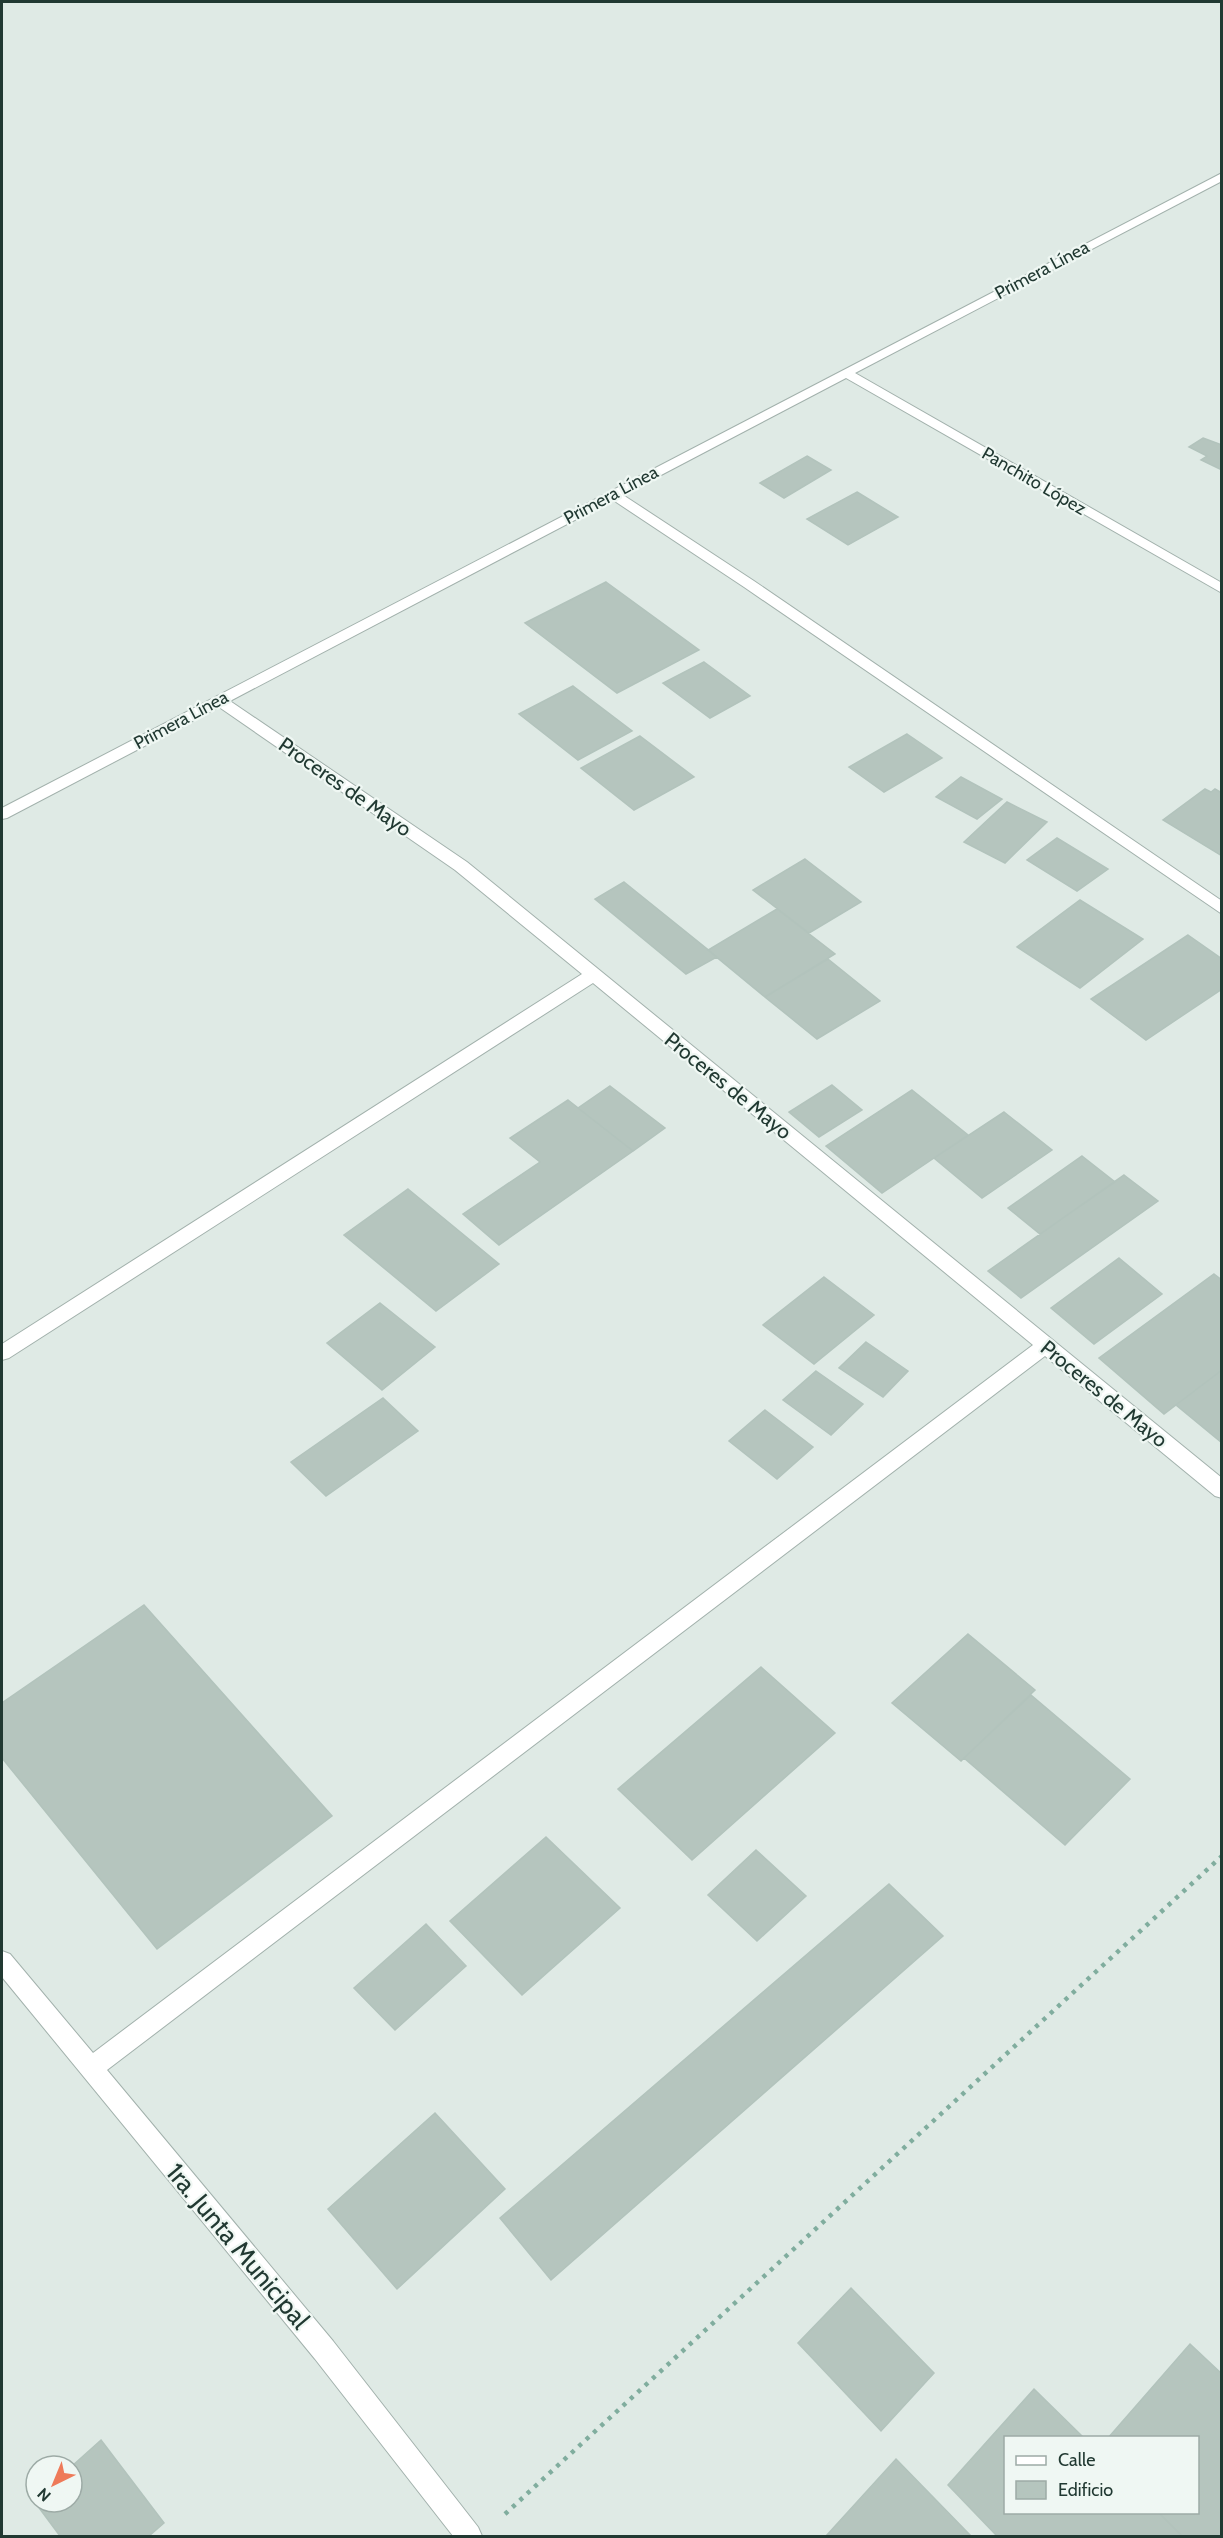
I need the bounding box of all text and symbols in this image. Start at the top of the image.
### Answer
street label: Primera Línea [991,236,1093,304]
street label: Panchito López [978,442,1091,520]
street label: Primera Línea [560,461,662,529]
street label: Primera Línea [130,686,232,754]
street label: Proceres de Mayo [274,732,416,842]
street label: Proceres de Mayo [660,1027,797,1144]
street label: Proceres de Mayo [1036,1335,1173,1452]
street label: 1ra. Junta Municipal [159,2157,317,2335]
legend [1004,2436,1199,2514]
text: Calle [1058,2449,1095,2471]
north arrow [24,2454,84,2514]
text: Edificio [1058,2479,1113,2501]
text: N [33,2484,55,2505]

